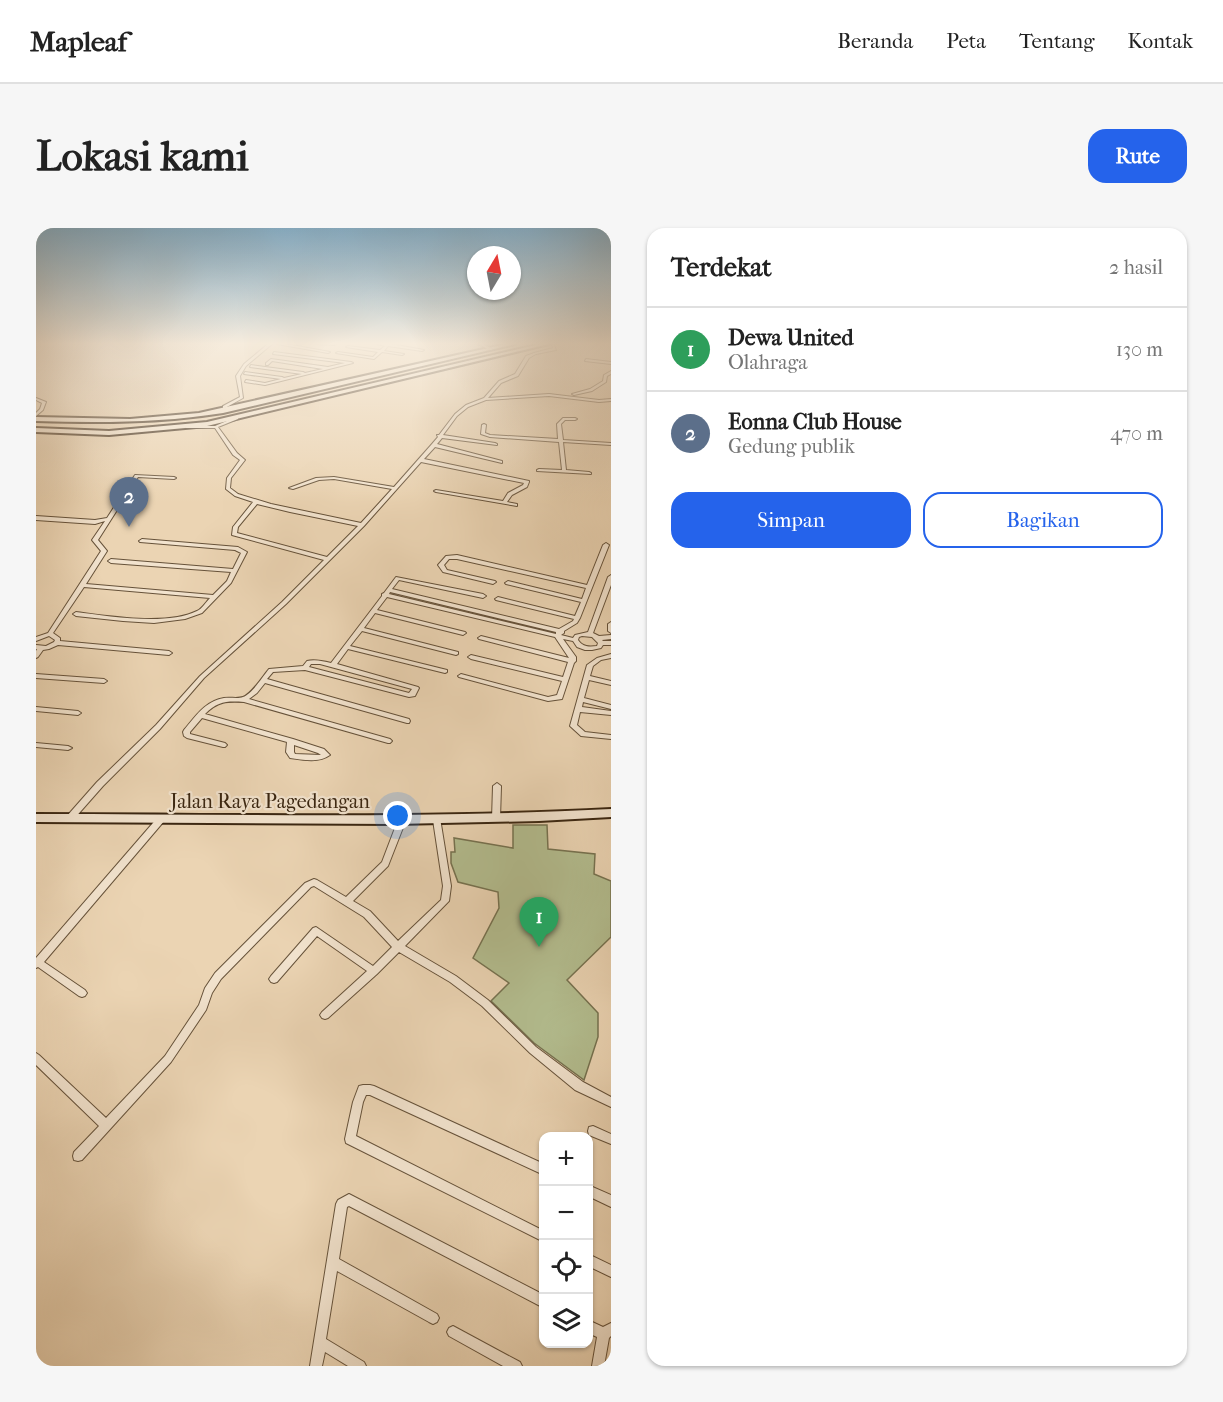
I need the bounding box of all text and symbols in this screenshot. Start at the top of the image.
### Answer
text: Mapleaf [30,25,127,58]
text: Beranda [837,29,913,53]
text: Peta [946,29,986,53]
text: Tentang [1019,29,1095,53]
text: Kontak [1128,29,1193,53]
button: Rute [1088,129,1187,183]
text: Lokasi kami [36,132,249,181]
north arrow [467,246,521,300]
text: Terdekat [671,252,772,283]
text: 2 hasil [1109,256,1163,279]
text: Dewa United [728,325,853,351]
text: 1 [687,338,694,361]
text: 130 m [1116,338,1163,361]
text: Olahraga [728,351,808,374]
text: Eonna Club House [728,409,902,435]
text: 2 [685,422,696,445]
text: 470 m [1110,422,1163,445]
text: Gedung publik [728,435,855,458]
pin: 2 [110,478,148,527]
button: Simpan [671,492,911,548]
button: Bagikan [923,492,1163,548]
street label: Jalan Raya Pagedangan [168,790,370,813]
your location [383,801,412,830]
pin: 1 [520,898,558,947]
map controls [539,1132,593,1348]
button: + [539,1132,593,1186]
button: − [539,1186,593,1240]
button: locate [539,1240,593,1294]
button: layers [539,1294,593,1348]

